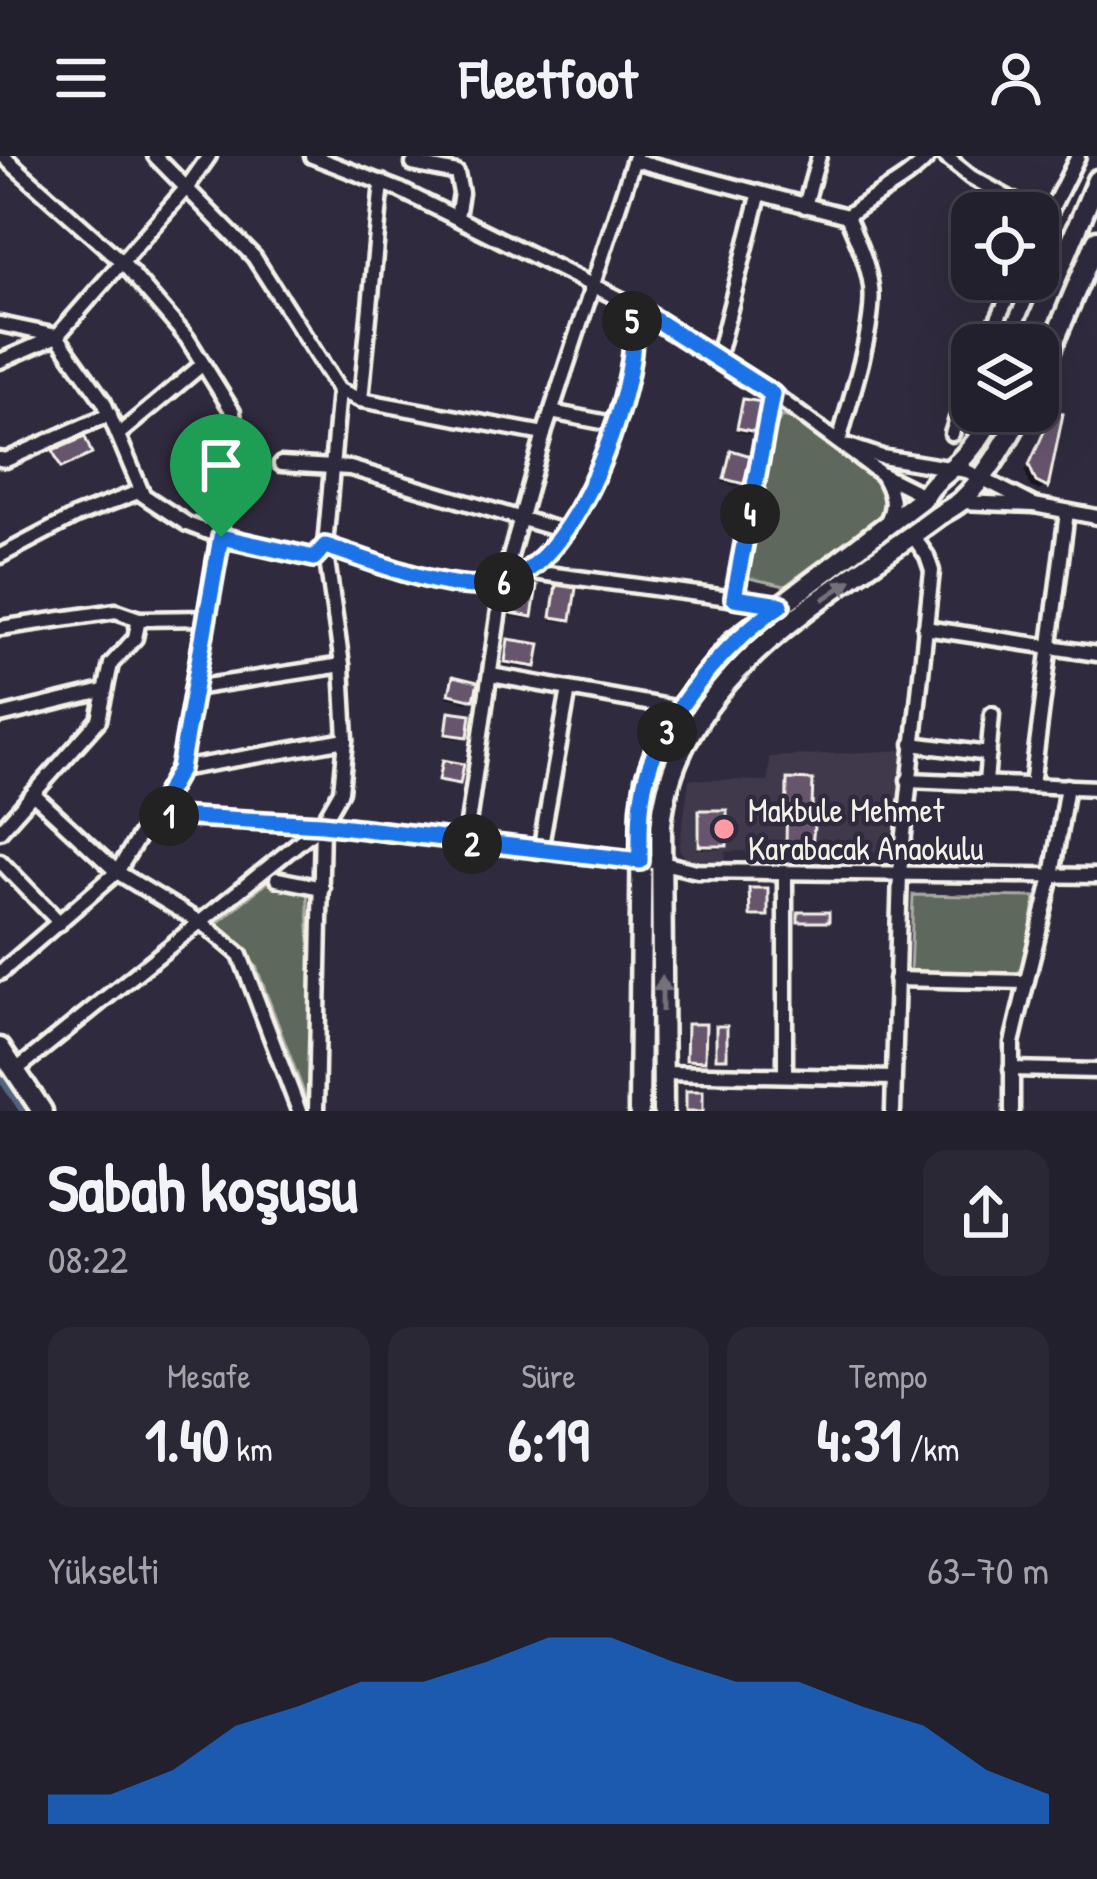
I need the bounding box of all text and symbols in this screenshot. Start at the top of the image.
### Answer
text: Fleetfoot [460,42,637,115]
icon: menu [48,45,114,111]
icon: person [983,45,1049,111]
map controls [951,192,1059,432]
button: locate [951,192,1059,300]
pin: 5 [602,291,662,351]
text: 5 [625,299,639,343]
button: layers [951,324,1059,432]
pin [170,414,272,537]
icon: arrive [188,432,254,498]
pin: 4 [720,484,780,544]
text: 4 [744,492,756,536]
pin: 6 [474,552,534,612]
text: 6 [497,560,511,604]
one-way arrow [821,579,853,602]
pin: 3 [637,702,697,762]
text: 3 [660,710,674,754]
pin: 1 [139,786,199,846]
place label: Makbule Mehmet Karabacak Anaokulu [748,788,984,870]
text: 1 [163,794,175,838]
pin: 2 [442,814,502,874]
marker: Makbule Mehmet Karabacak Anaokulu [711,816,737,842]
text: 2 [464,822,480,866]
one-way arrow [652,974,672,1012]
text: Sabah koşusu [48,1142,358,1232]
button: share [923,1150,1049,1276]
text: 08:22 [48,1232,128,1285]
text: Mesafe [167,1354,251,1398]
text: Süre [521,1354,576,1398]
text: Tempo [849,1354,927,1398]
text: 1.40 [145,1398,229,1480]
text: 6:19 [508,1398,589,1480]
text: 4:31 [817,1398,902,1480]
text: km [229,1427,273,1471]
text: /km [902,1427,960,1471]
text: Yükselti [48,1543,160,1596]
text: 63–70 m [927,1543,1049,1596]

